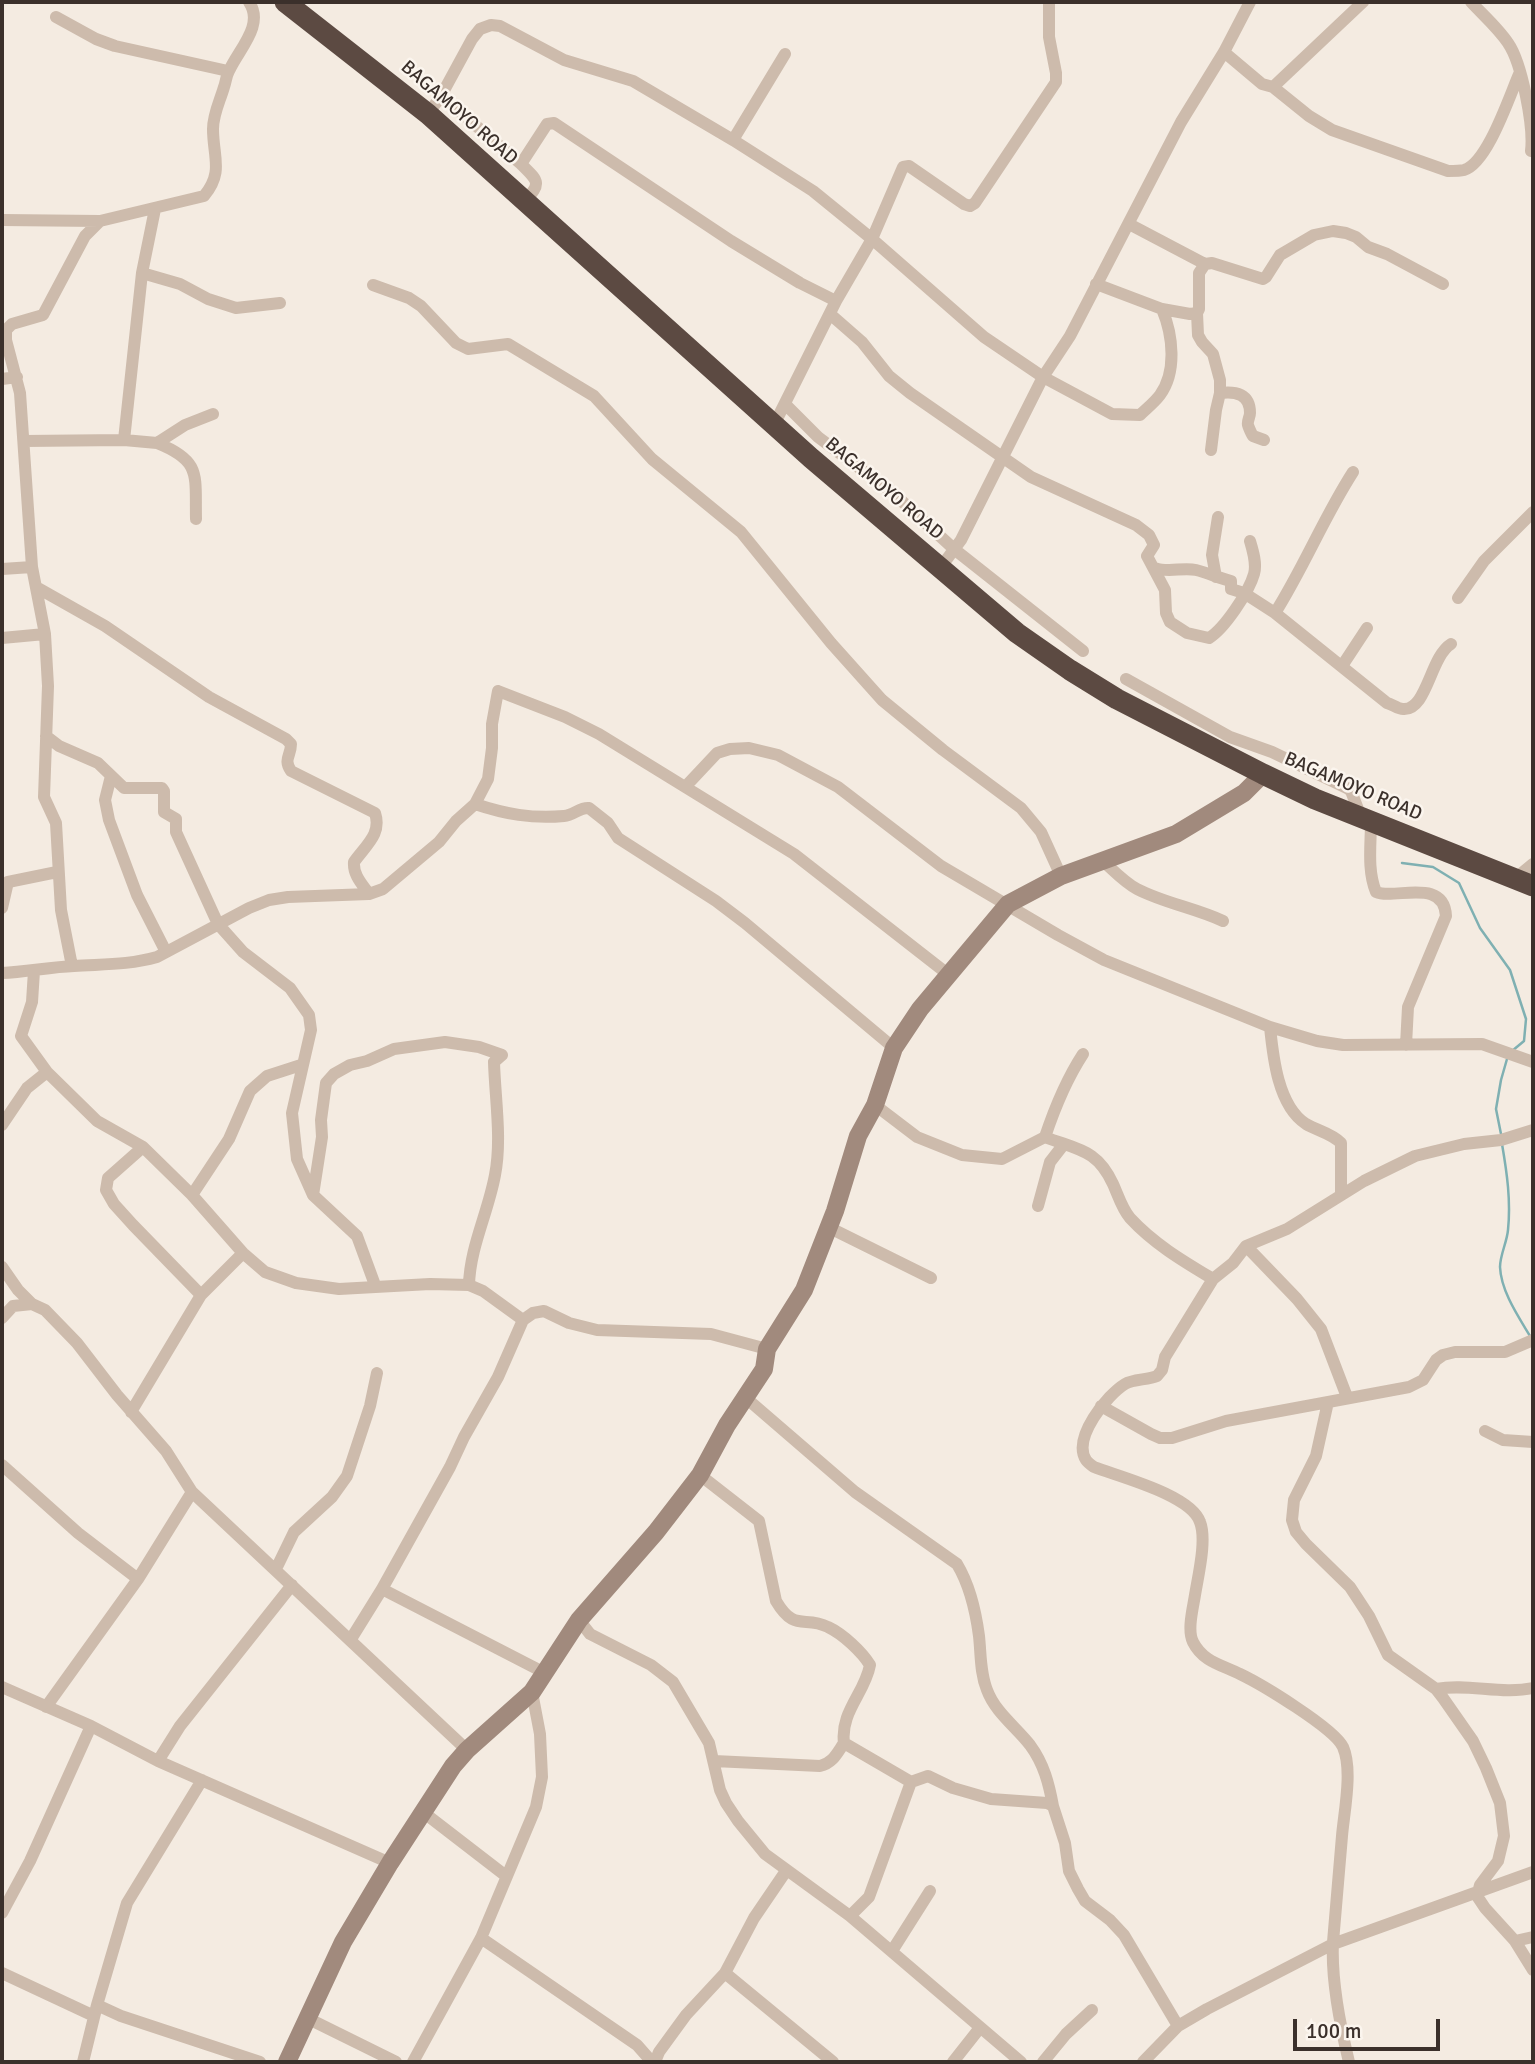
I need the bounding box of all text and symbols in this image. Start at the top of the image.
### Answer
street label: BAGAMOYO ROAD [396,56,522,170]
street label: BAGAMOYO ROAD [820,433,948,545]
street label: BAGAMOYO ROAD [1281,748,1425,826]
scale bar [1297,2004,1444,2048]
text: 100 m [1306,2018,1361,2044]

